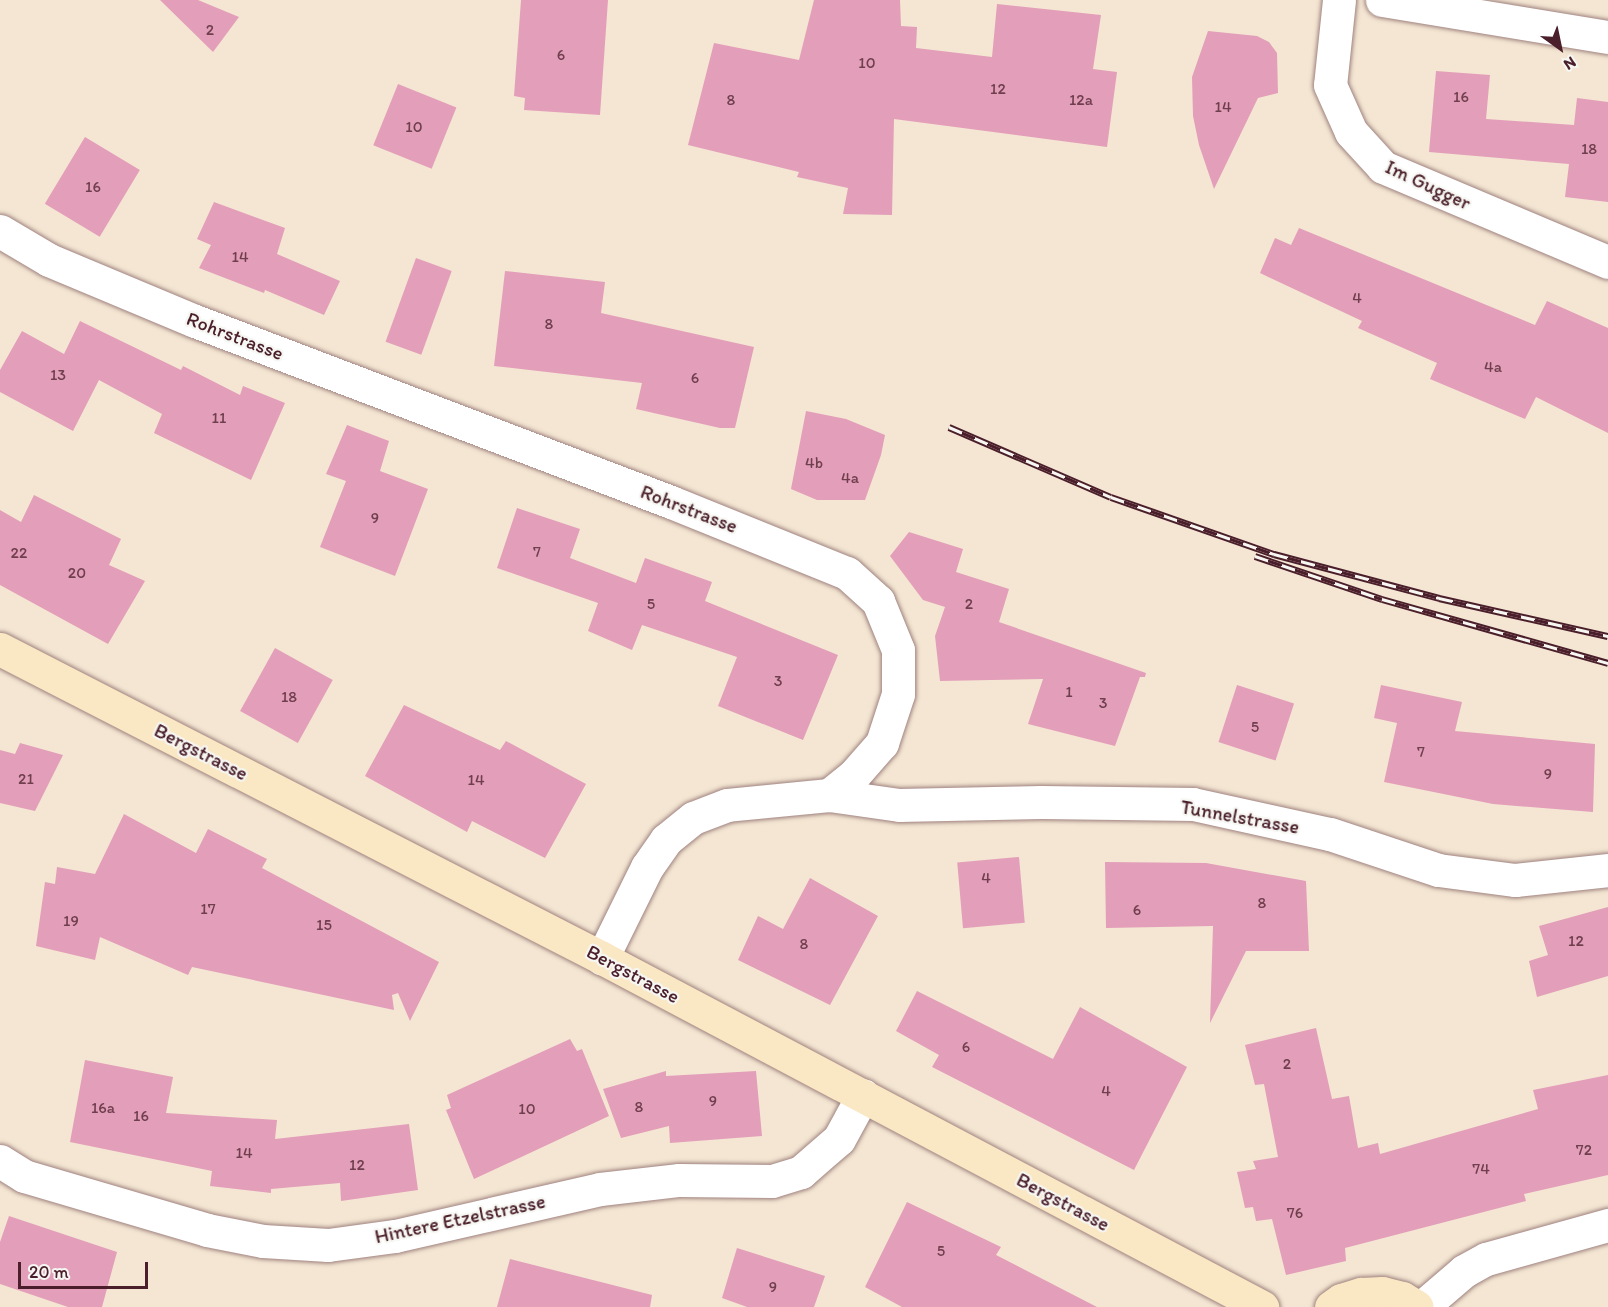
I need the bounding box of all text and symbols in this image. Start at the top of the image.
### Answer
north arrow [1530,18,1590,78]
house number: 2 [206,20,214,40]
house number: 6 [557,45,565,65]
house number: 10 [858,53,876,73]
text: N [1560,53,1580,74]
house number: 12 [990,79,1006,99]
house number: 16 [1453,87,1469,107]
house number: 8 [727,90,735,110]
house number: 12a [1069,90,1093,110]
house number: 14 [1214,97,1232,117]
house number: 10 [405,117,423,137]
house number: 18 [1581,139,1597,159]
street label: Im Gugger [1381,155,1475,215]
house number: 16 [85,177,101,197]
house number: 14 [231,247,249,267]
house number: 4 [1352,288,1362,308]
street label: Rohrstrasse [183,307,287,365]
house number: 8 [545,314,553,334]
house number: 4a [1484,357,1502,377]
house number: 13 [50,365,66,385]
house number: 6 [691,368,699,388]
house number: 11 [212,408,226,428]
house number: 4b [805,453,823,473]
house number: 4a [841,468,859,488]
street label: Rohrstrasse [637,480,741,538]
house number: 9 [371,508,379,528]
house number: 7 [533,542,541,562]
house number: 22 [11,543,27,563]
house number: 20 [68,563,86,583]
house number: 5 [647,594,655,614]
house number: 2 [965,594,973,614]
house number: 3 [774,671,782,691]
house number: 1 [1065,682,1073,702]
house number: 18 [281,687,297,707]
house number: 3 [1099,693,1107,713]
house number: 5 [1251,717,1259,737]
street label: Bergstrasse [150,718,252,786]
house number: 7 [1417,742,1425,762]
house number: 9 [1544,764,1552,784]
house number: 21 [18,769,34,789]
house number: 14 [467,770,485,790]
street label: Tunnelstrasse [1179,795,1301,839]
house number: 4 [981,868,991,888]
house number: 8 [1258,893,1266,913]
house number: 17 [200,899,216,919]
house number: 6 [1133,900,1141,920]
house number: 19 [63,911,79,931]
house number: 15 [316,915,332,935]
house number: 12 [1568,931,1584,951]
house number: 8 [800,934,808,954]
street label: Bergstrasse [582,939,684,1009]
house number: 6 [962,1037,970,1057]
house number: 2 [1283,1054,1291,1074]
house number: 4 [1101,1081,1111,1101]
house number: 9 [709,1091,717,1111]
house number: 8 [635,1097,643,1117]
house number: 16a [91,1098,115,1118]
house number: 10 [518,1099,536,1119]
house number: 16 [133,1106,149,1126]
house number: 72 [1576,1140,1592,1160]
house number: 14 [235,1143,253,1163]
house number: 12 [349,1155,365,1175]
house number: 74 [1472,1159,1490,1179]
street label: Bergstrasse [1012,1167,1114,1237]
street label: Hintere Etzelstrasse [373,1189,547,1249]
house number: 76 [1287,1203,1303,1223]
house number: 5 [937,1241,945,1261]
scale bar [21,1250,152,1288]
text: 20 m [29,1261,69,1283]
house number: 9 [769,1277,777,1297]

